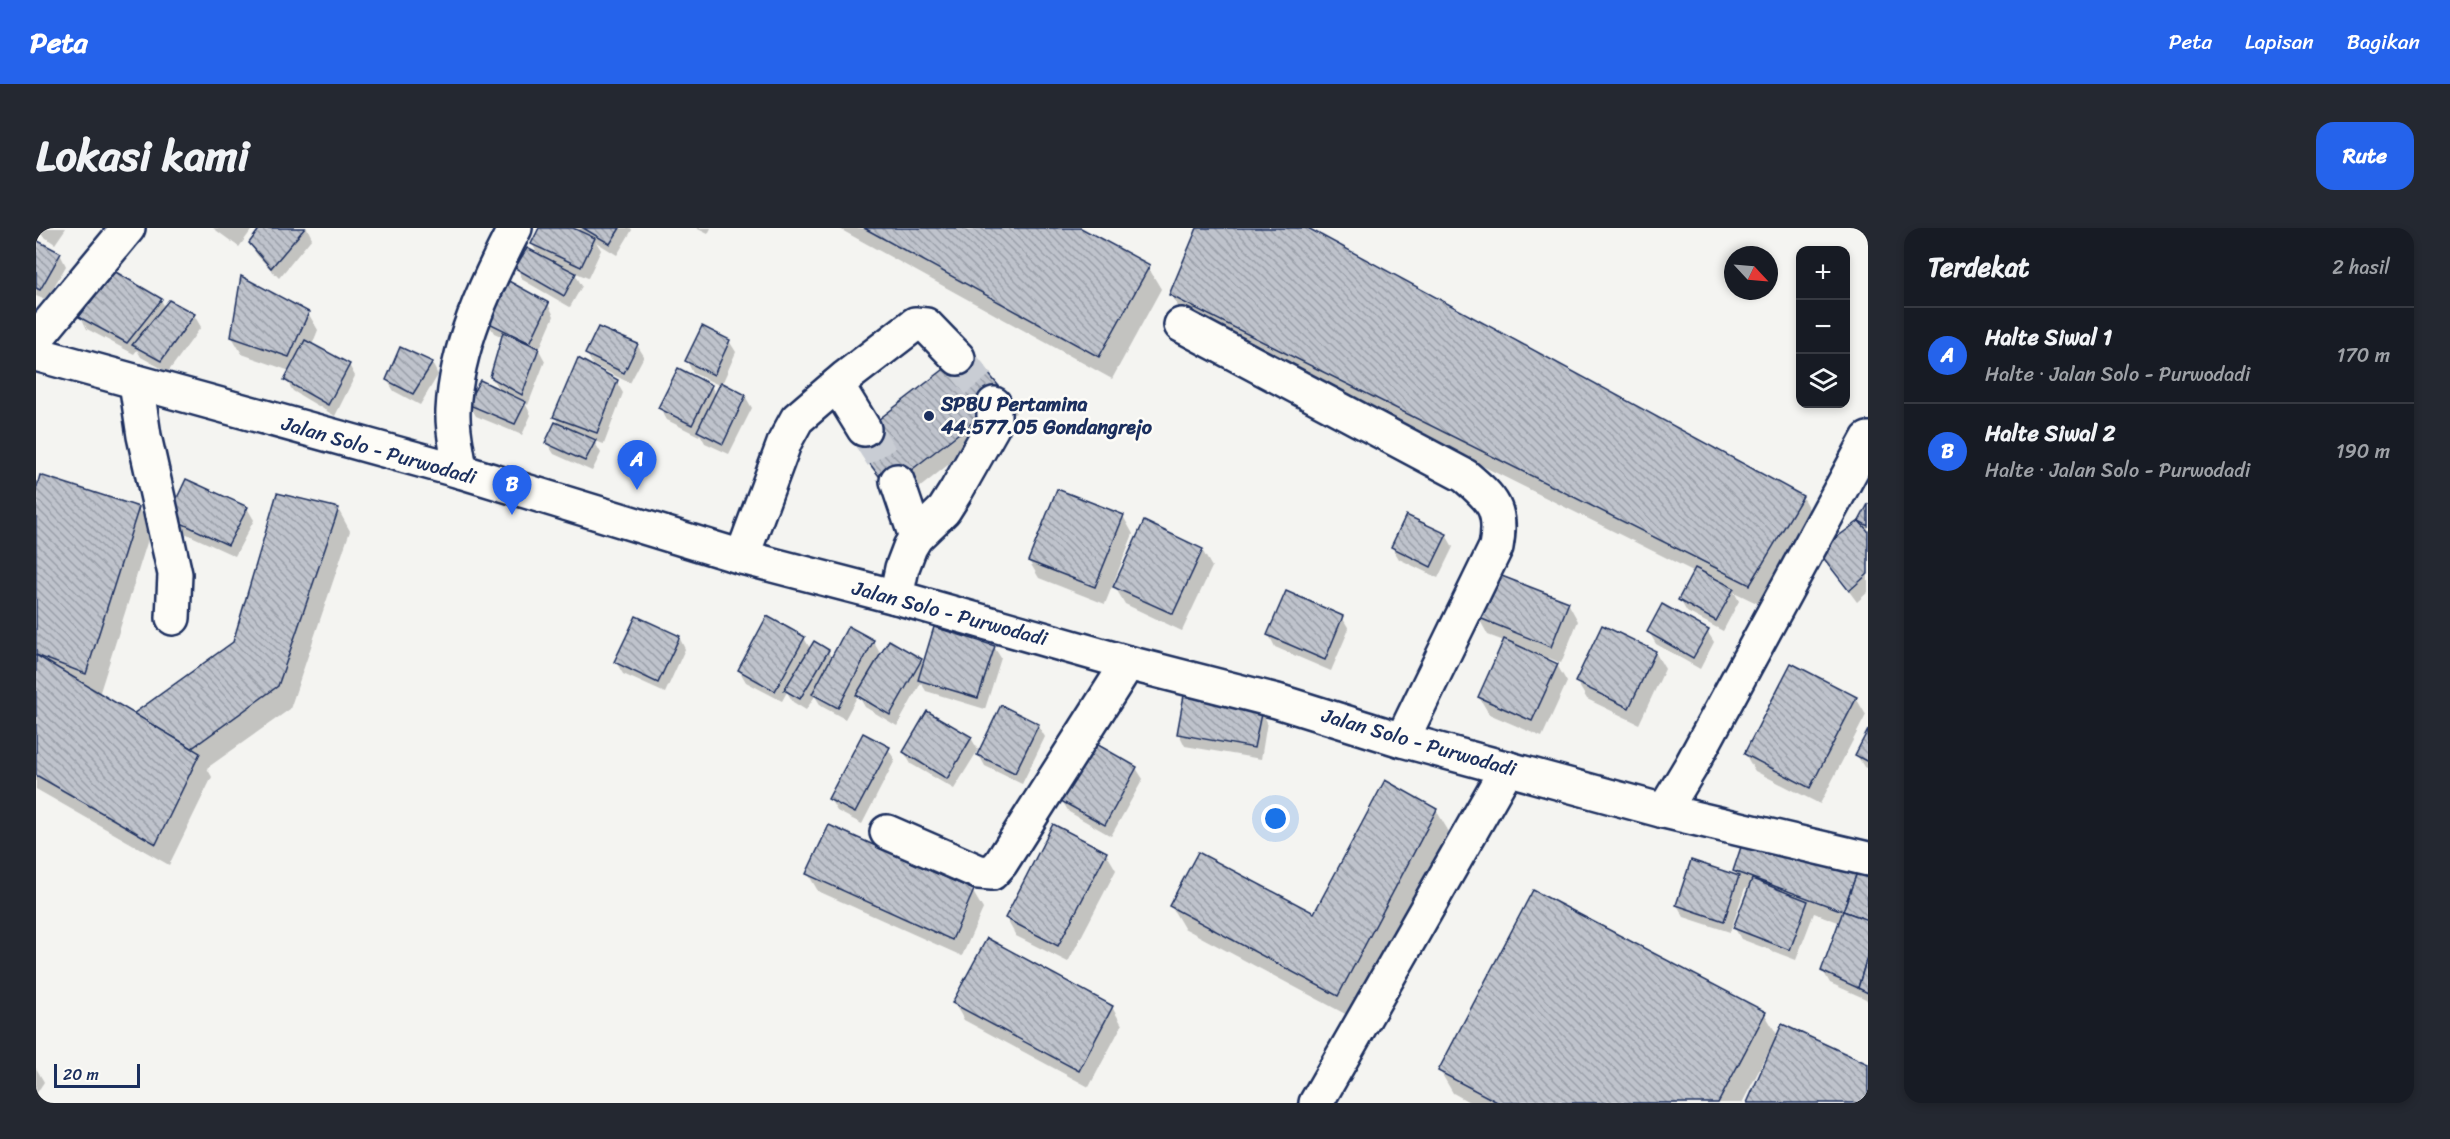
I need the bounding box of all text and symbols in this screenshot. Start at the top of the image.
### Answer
text: Peta [30,18,88,67]
text: Peta [2169,23,2212,61]
text: Lapisan [2245,23,2314,61]
text: Bagikan [2347,23,2420,61]
text: Lokasi kami [36,119,249,193]
button: Rute [2316,122,2414,190]
text: Terdekat [1928,244,2029,290]
north arrow [1724,246,1778,300]
map controls [1796,246,1850,408]
button: + [1796,246,1850,300]
text: 2 hasil [2332,250,2390,285]
button: − [1796,300,1850,354]
text: Halte Siwal 1 [1985,318,2112,357]
text: A [1941,338,1954,373]
text: 170 m [2337,338,2390,373]
button: layers [1796,354,1850,408]
text: Halte · Jalan Solo - Purwodadi [1985,357,2250,392]
place label: SPBU Pertamina 44.577.05 Gondangrejo [940,387,1153,445]
street label: Jalan Solo - Purwodadi [277,406,482,495]
marker: SPBU Pertamina 44.577.05 Gondangrejo [922,409,936,423]
text: Halte Siwal 2 [1985,414,2115,453]
text: B [1941,434,1954,469]
text: 190 m [2336,434,2390,469]
pin: A [618,440,656,490]
text: Halte · Jalan Solo - Purwodadi [1985,453,2250,488]
pin: B [492,466,532,515]
street label: Jalan Solo - Purwodadi [848,570,1053,657]
street label: Jalan Solo - Purwodadi [1317,698,1522,787]
your location [1261,804,1290,833]
text: 20 m [63,1060,99,1089]
scale bar [54,1061,140,1088]

